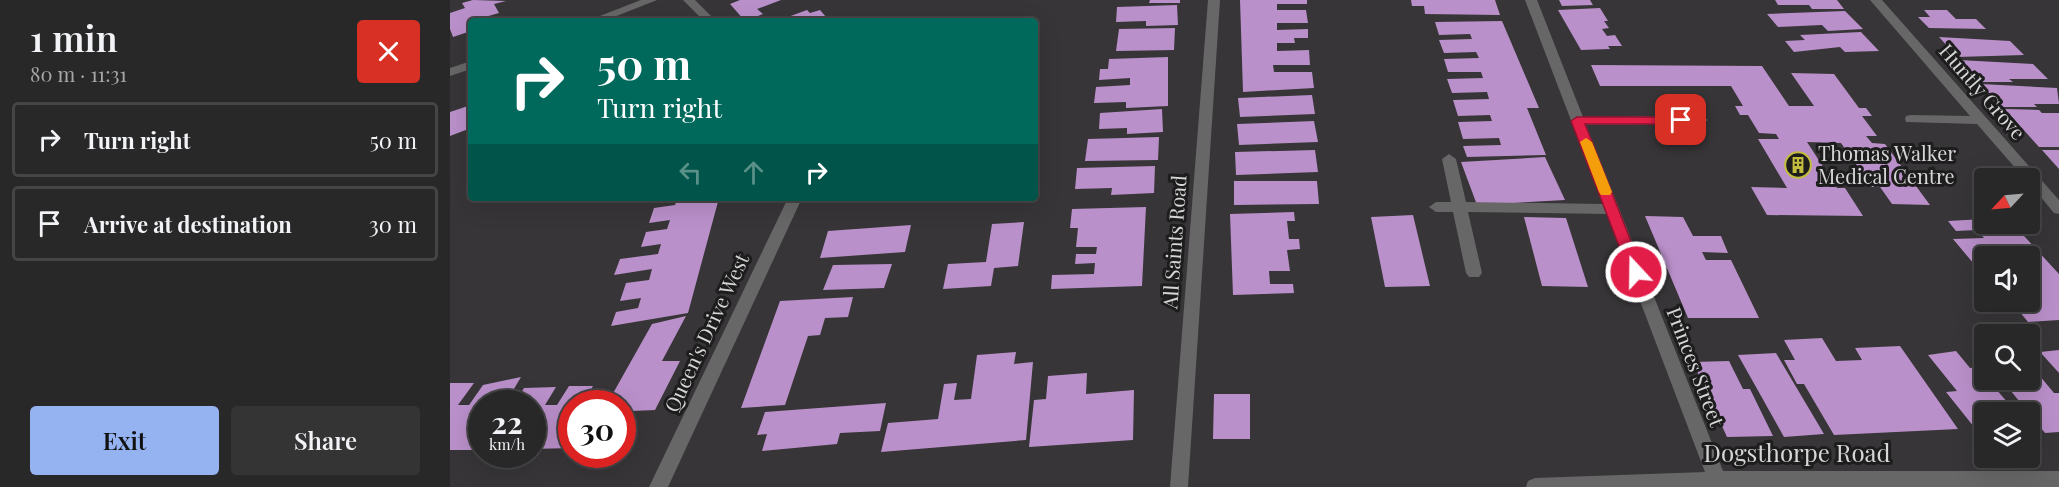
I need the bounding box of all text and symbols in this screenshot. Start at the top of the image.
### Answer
text: 1 min [30,13,118,61]
button: close [357,20,420,83]
text: 50 m [597,35,691,91]
street label: Huntly Grove [1934,37,2032,145]
icon: right [498,42,576,120]
text: 80 m · 11:31 [30,60,127,87]
text: Turn right [597,89,722,125]
pin [1655,94,1706,145]
icon: arrive [1664,103,1697,136]
icon: right [33,123,66,156]
text: Turn right [84,125,190,155]
text: 50 m [370,125,417,155]
place label: Thomas Walker Medical Centre [1818,139,1956,189]
building icon: Thomas Walker Medical Centre [1783,150,1813,180]
icon: left [674,156,707,189]
icon: ahead [737,156,770,189]
icon: right [800,156,833,189]
north arrow [1974,168,2040,234]
map controls [1974,168,2040,468]
street label: All Saints Road [1155,174,1192,311]
icon: arrive [33,207,66,240]
text: Arrive at destination [84,209,292,239]
text: 30 m [369,209,417,239]
position arrow [1604,240,1668,304]
button: sound [1974,246,2040,312]
street label: Queen's Drive West [657,248,755,416]
street label: Princes Street [1661,303,1732,431]
button: search [1974,324,2040,390]
speed limit sign: 30 [558,390,636,468]
text: 22 [491,402,523,442]
button: layers [1974,402,2040,468]
button: Exit [30,406,219,475]
button: Share [231,406,420,475]
text: km/h [489,434,525,454]
street label: Dogsthorpe Road [1704,436,1890,468]

